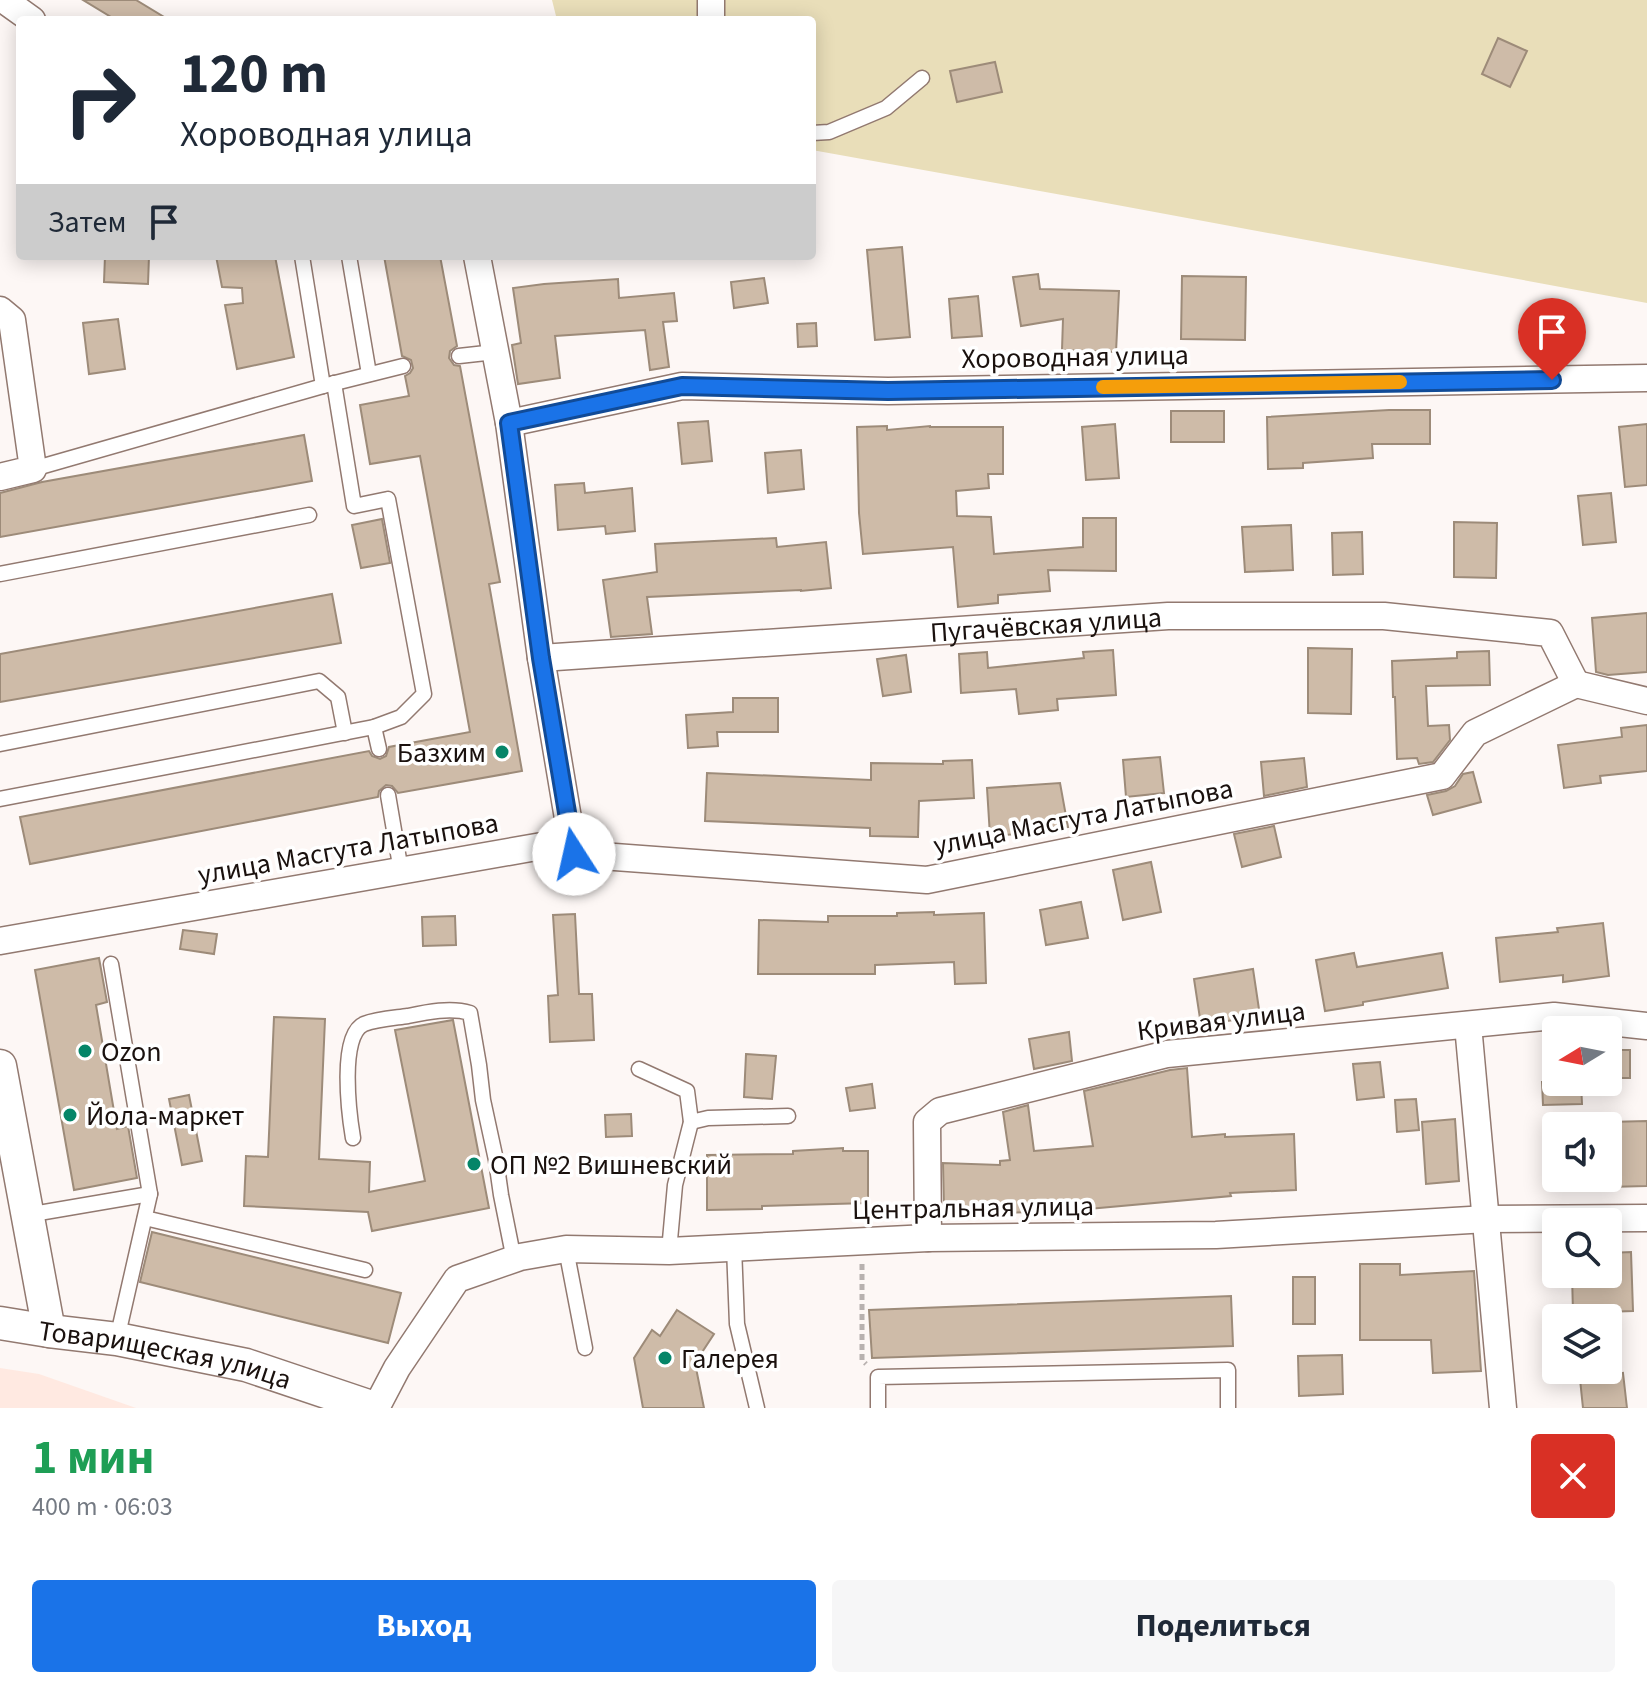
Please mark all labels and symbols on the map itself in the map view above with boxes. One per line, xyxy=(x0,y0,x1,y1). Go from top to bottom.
pin xyxy=(1518,298,1586,380)
street label: Хороводная улица xyxy=(961,335,1189,379)
street label: Пугачёвская улица xyxy=(929,597,1163,653)
place label: Базхим xyxy=(397,733,486,773)
marker: Базхим xyxy=(493,743,511,761)
street label: улица Масгута Латыпова xyxy=(930,768,1237,866)
street label: улица Масгута Латыпова xyxy=(195,803,502,895)
position arrow xyxy=(532,812,616,896)
street label: Кривая улица xyxy=(1135,991,1308,1051)
north arrow xyxy=(1542,1016,1622,1096)
place label: Ozon xyxy=(101,1032,162,1072)
marker: Ozon xyxy=(76,1042,94,1060)
place label: Йола-маркет xyxy=(86,1096,245,1136)
marker: Йола-маркет xyxy=(61,1106,79,1124)
place label: ОП №2 Вишневский xyxy=(490,1145,732,1185)
marker: ОП №2 Вишневский xyxy=(465,1155,483,1173)
street label: Центральная улица xyxy=(852,1186,1094,1230)
street label: Товарищеская улица xyxy=(35,1311,297,1400)
place label: Галерея xyxy=(681,1339,779,1379)
marker: Галерея xyxy=(656,1349,674,1367)

